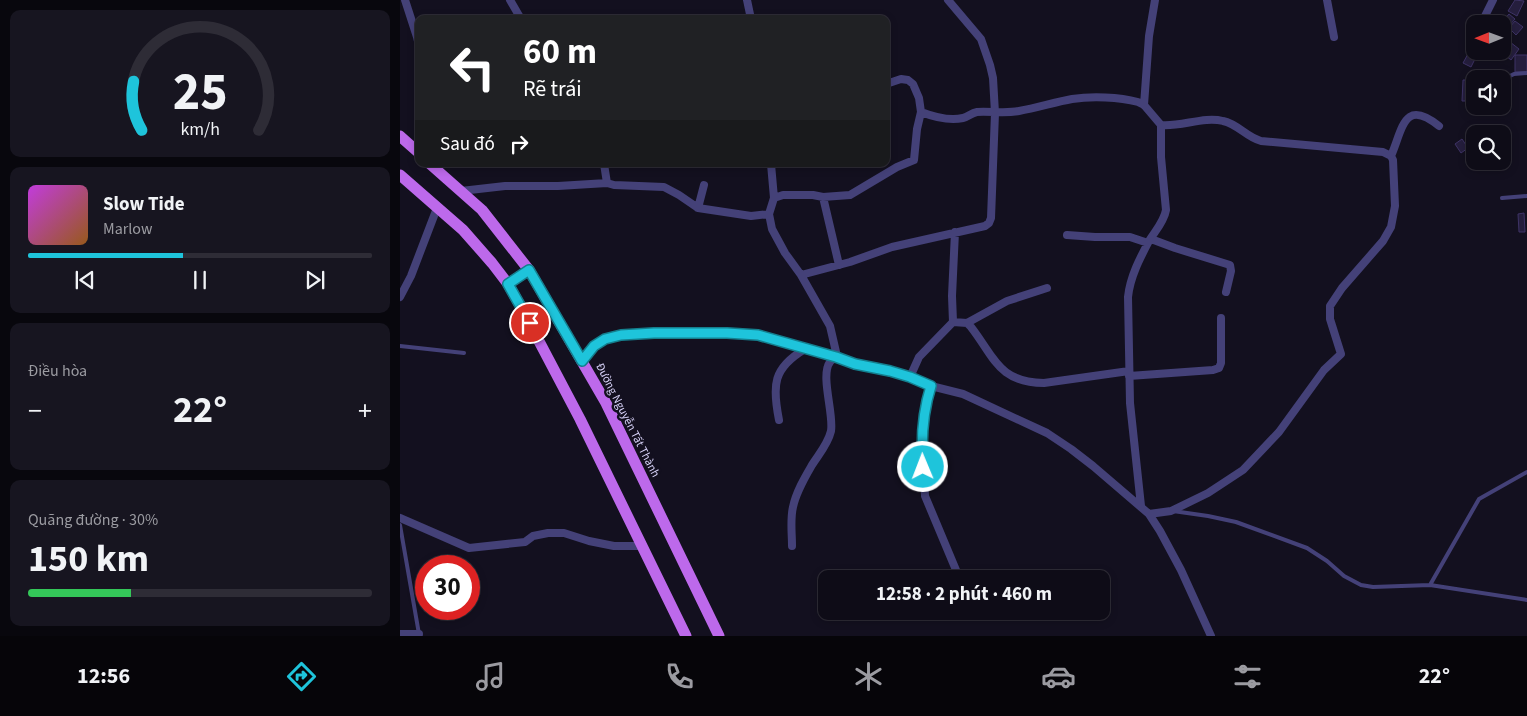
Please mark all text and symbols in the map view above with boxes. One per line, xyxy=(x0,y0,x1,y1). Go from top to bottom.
north arrow xyxy=(1466,15,1511,60)
map controls xyxy=(1466,15,1511,170)
text: 60 m xyxy=(523,27,597,77)
icon: left xyxy=(440,35,505,100)
text: 25 xyxy=(173,56,227,130)
button: sound xyxy=(1466,70,1511,115)
text: Rẽ trái xyxy=(523,73,582,105)
text: km/h xyxy=(180,117,220,142)
button: search xyxy=(1466,125,1511,170)
icon: right xyxy=(505,130,533,158)
text: Sau đó xyxy=(440,131,495,158)
text: Slow Tide xyxy=(103,191,184,218)
text: Marlow xyxy=(103,218,152,240)
icon: previous xyxy=(71,266,99,294)
icon: pause xyxy=(186,266,214,294)
icon: next xyxy=(301,266,329,294)
pin xyxy=(509,302,551,344)
icon: arrive xyxy=(516,309,544,337)
text: Điều hòa xyxy=(28,360,87,382)
street label: Đường Nguyễn Tất Thành xyxy=(591,360,664,480)
text: 22° xyxy=(173,383,227,437)
text: − xyxy=(28,391,42,431)
text: + xyxy=(358,391,372,431)
position arrow xyxy=(896,440,948,492)
text: Quãng đường · 30% xyxy=(28,509,158,531)
text: 150 km xyxy=(28,532,149,586)
speed limit sign: 30 xyxy=(415,555,480,620)
text: 12:58 · 2 phút · 460 m xyxy=(876,581,1052,608)
icon: directions xyxy=(284,659,319,694)
icon: music xyxy=(473,659,508,694)
icon: phone xyxy=(662,659,697,694)
icon: climate xyxy=(851,659,886,694)
icon: car xyxy=(1041,659,1076,694)
icon: filters xyxy=(1230,659,1265,694)
text: 12:56 xyxy=(77,660,130,692)
text: 22° xyxy=(1419,660,1450,692)

